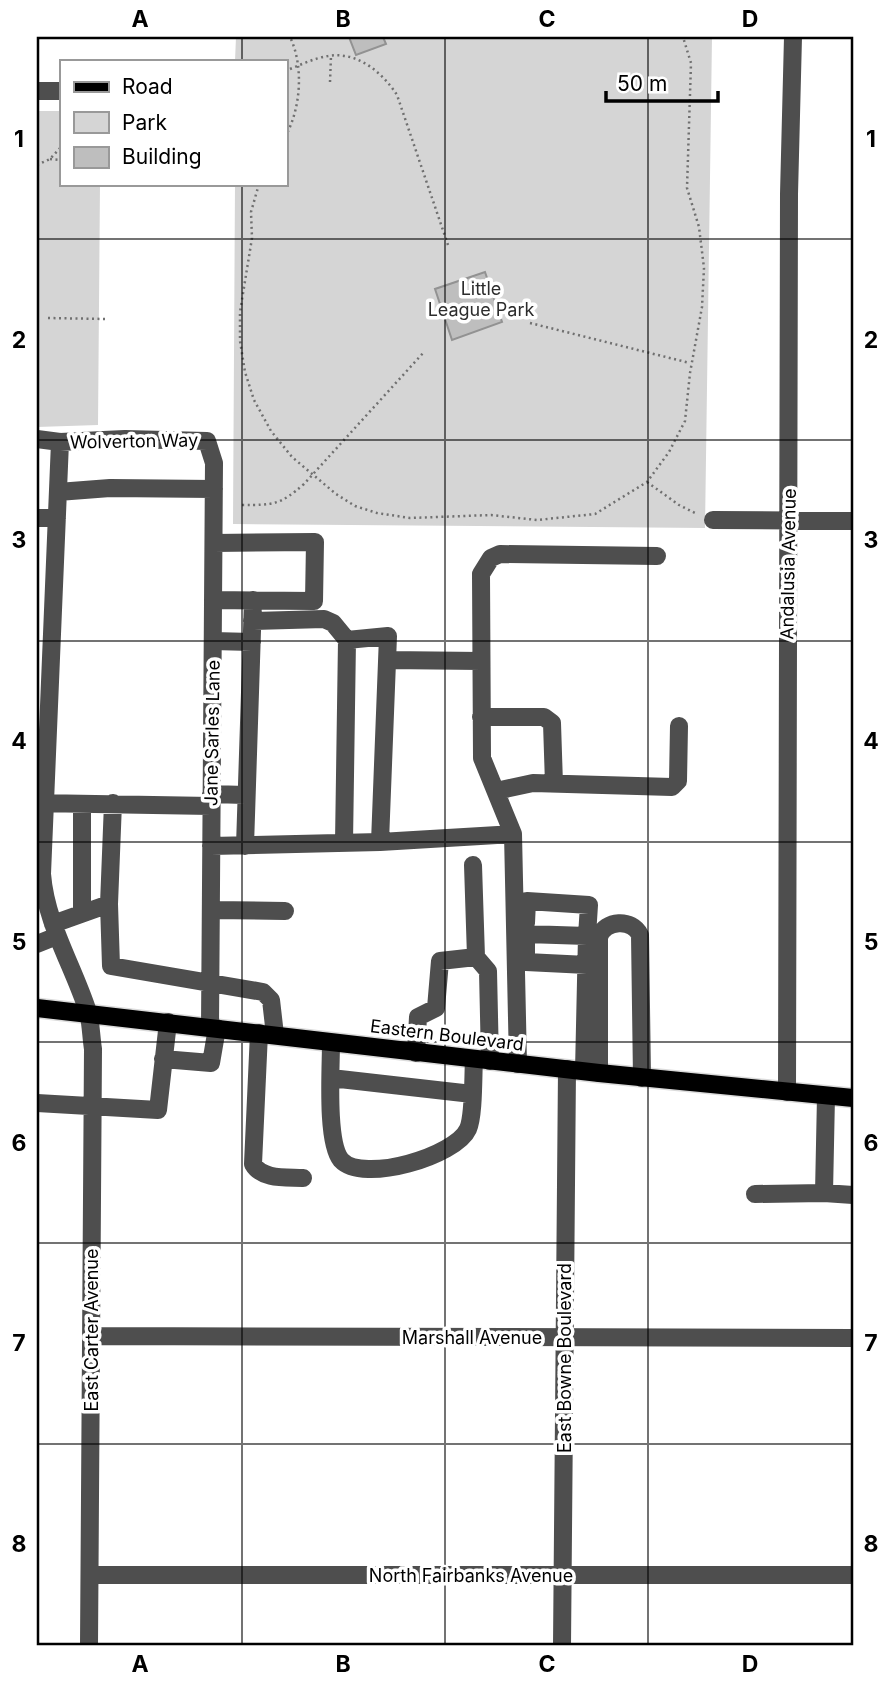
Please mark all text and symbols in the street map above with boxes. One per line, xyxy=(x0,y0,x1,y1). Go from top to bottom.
text: A xyxy=(131,5,149,33)
text: B xyxy=(335,5,351,33)
text: C xyxy=(538,5,556,33)
text: D xyxy=(742,5,758,33)
legend xyxy=(60,60,287,186)
scale bar xyxy=(606,60,718,104)
text: 50 m xyxy=(617,71,667,96)
text: Road xyxy=(122,74,173,99)
text: Park xyxy=(122,110,167,135)
text: 1 xyxy=(14,125,24,153)
text: 1 xyxy=(866,125,876,153)
text: Building xyxy=(122,144,202,169)
park label: Little League Park xyxy=(428,278,534,320)
text: 2 xyxy=(12,326,26,354)
text: 2 xyxy=(864,326,878,354)
street label: Wolverton Way xyxy=(70,429,198,453)
street label: Andalusia Avenue xyxy=(776,488,800,640)
text: 3 xyxy=(12,526,26,554)
text: 3 xyxy=(864,526,878,554)
street label: Jane Sarles Lane xyxy=(200,660,224,806)
text: 4 xyxy=(11,727,27,755)
text: 4 xyxy=(863,727,879,755)
text: 5 xyxy=(12,928,26,956)
text: 5 xyxy=(864,928,878,956)
street label: Eastern Boulevard xyxy=(369,1015,525,1055)
text: 6 xyxy=(12,1129,26,1157)
text: 6 xyxy=(864,1129,878,1157)
street label: East Carter Avenue xyxy=(81,1249,102,1411)
street label: East Bowne Boulevard xyxy=(554,1263,575,1453)
street label: Marshall Avenue xyxy=(402,1327,542,1348)
text: 7 xyxy=(12,1329,26,1357)
text: 7 xyxy=(864,1329,878,1357)
text: 8 xyxy=(12,1530,26,1558)
text: 8 xyxy=(864,1530,878,1558)
street label: North Fairbanks Avenue xyxy=(369,1565,573,1586)
text: A xyxy=(131,1650,149,1678)
text: B xyxy=(335,1650,351,1678)
text: C xyxy=(538,1650,556,1678)
text: D xyxy=(742,1650,758,1678)

